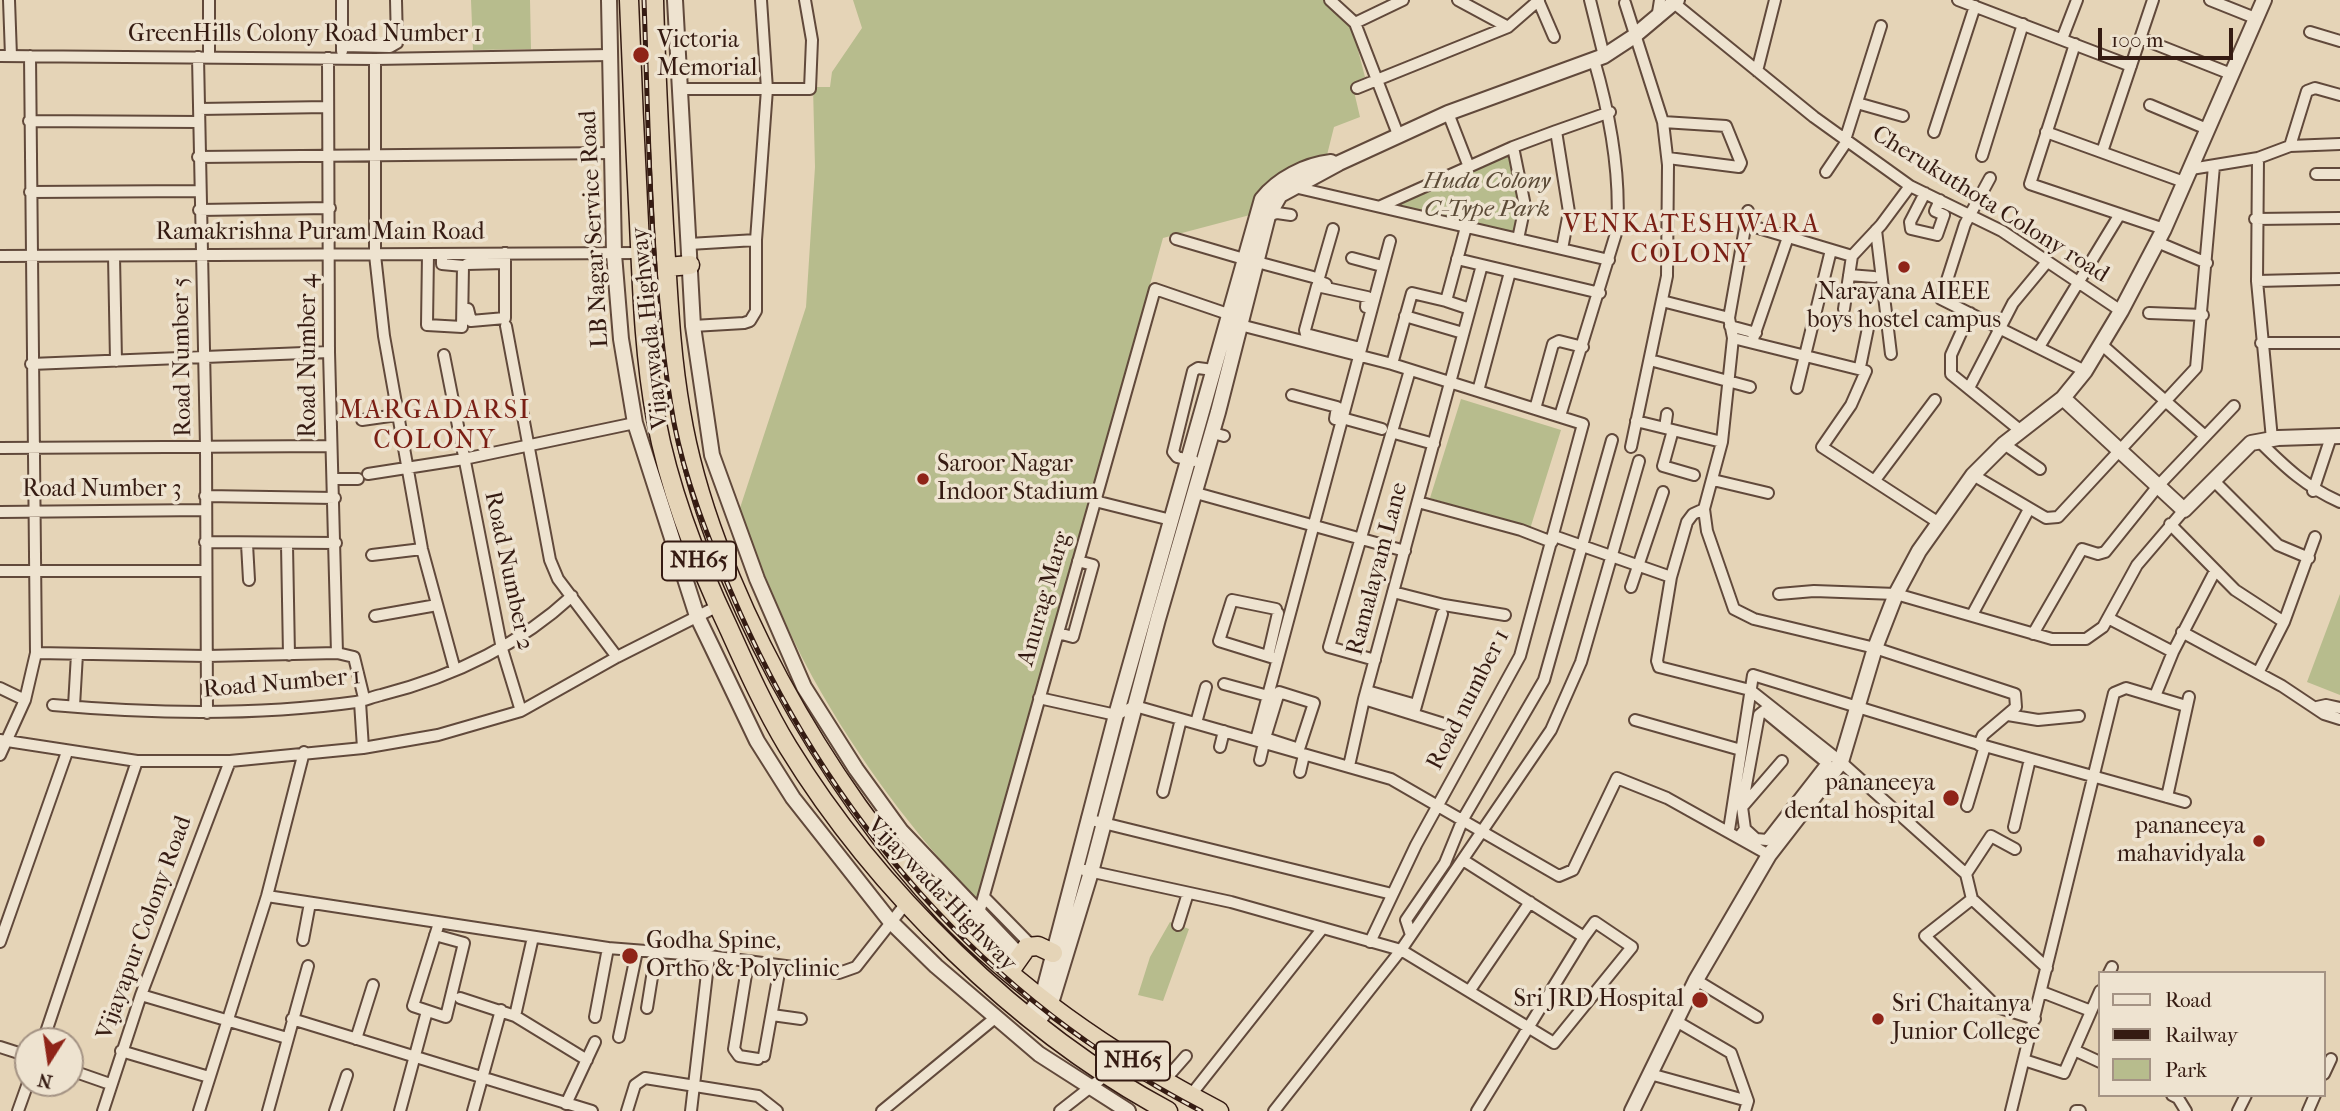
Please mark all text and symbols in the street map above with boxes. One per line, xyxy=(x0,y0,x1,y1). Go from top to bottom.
scale bar xyxy=(2102,14,2237,58)
street label: GreenHills Colony Road Number 1 xyxy=(128,21,482,49)
place label: Victoria Memorial xyxy=(657,27,757,83)
text: 100 m xyxy=(2111,28,2164,52)
marker: Victoria Memorial xyxy=(631,45,651,65)
street label: LB Nagar Service Road xyxy=(574,110,616,348)
street label: Cherukuthota Colony road xyxy=(1866,120,2114,290)
park label: Huda Colony C-Type Park xyxy=(1423,168,1551,224)
district label: VENKATESHWARA COLONY xyxy=(1565,210,1819,272)
street label: Ramakrishna Puram Main Road xyxy=(155,219,485,247)
street label: Vijaywada Highway xyxy=(626,225,676,431)
marker: Narayana AIEEE boys hostel campus xyxy=(1896,259,1912,275)
street label: Road Number 4 xyxy=(295,274,323,438)
street label: Road Number 5 xyxy=(167,277,199,437)
place label: Narayana AIEEE boys hostel campus xyxy=(1807,279,2001,335)
district label: MARGADARSI COLONY xyxy=(340,396,530,458)
place label: Saroor Nagar Indoor Stadium xyxy=(937,451,1098,507)
marker: Saroor Nagar Indoor Stadium xyxy=(915,471,931,487)
street label: Road Number 3 xyxy=(22,476,182,504)
street label: Ramalayam Lane xyxy=(1341,480,1415,658)
street label: Road Number 2 xyxy=(477,489,539,653)
street label: Anurag Marg xyxy=(1012,529,1078,669)
road number: NH65 xyxy=(662,541,736,580)
street label: Road number 1 xyxy=(1421,625,1517,775)
street label: Road Number 1 xyxy=(202,663,362,705)
place label: pananeeya dental hospital xyxy=(1784,770,1935,826)
marker: pananeeya dental hospital xyxy=(1941,788,1961,808)
street label: Vijayapur Colony Road xyxy=(91,812,199,1044)
street label: Vijaywada Highway xyxy=(860,812,1022,978)
place label: pananeeya mahavidyala xyxy=(2117,813,2245,869)
marker: pananeeya mahavidyala xyxy=(2251,833,2267,849)
place label: Godha Spine, Ortho & Polyclinic xyxy=(646,928,840,984)
marker: Godha Spine, Ortho & Polyclinic xyxy=(620,946,640,966)
legend xyxy=(2098,971,2326,1097)
place label: Sri JRD Hospital xyxy=(1513,986,1684,1014)
text: Road xyxy=(2165,988,2212,1012)
marker: Sri JRD Hospital xyxy=(1690,990,1710,1010)
place label: Sri Chaitanya Junior College xyxy=(1892,991,2040,1047)
marker: Sri Chaitanya Junior College xyxy=(1870,1011,1886,1027)
text: Railway xyxy=(2165,1023,2238,1047)
north arrow xyxy=(14,1027,84,1097)
road number: NH65 xyxy=(1096,1042,1170,1080)
text: Park xyxy=(2165,1058,2207,1082)
text: N xyxy=(36,1068,54,1093)

